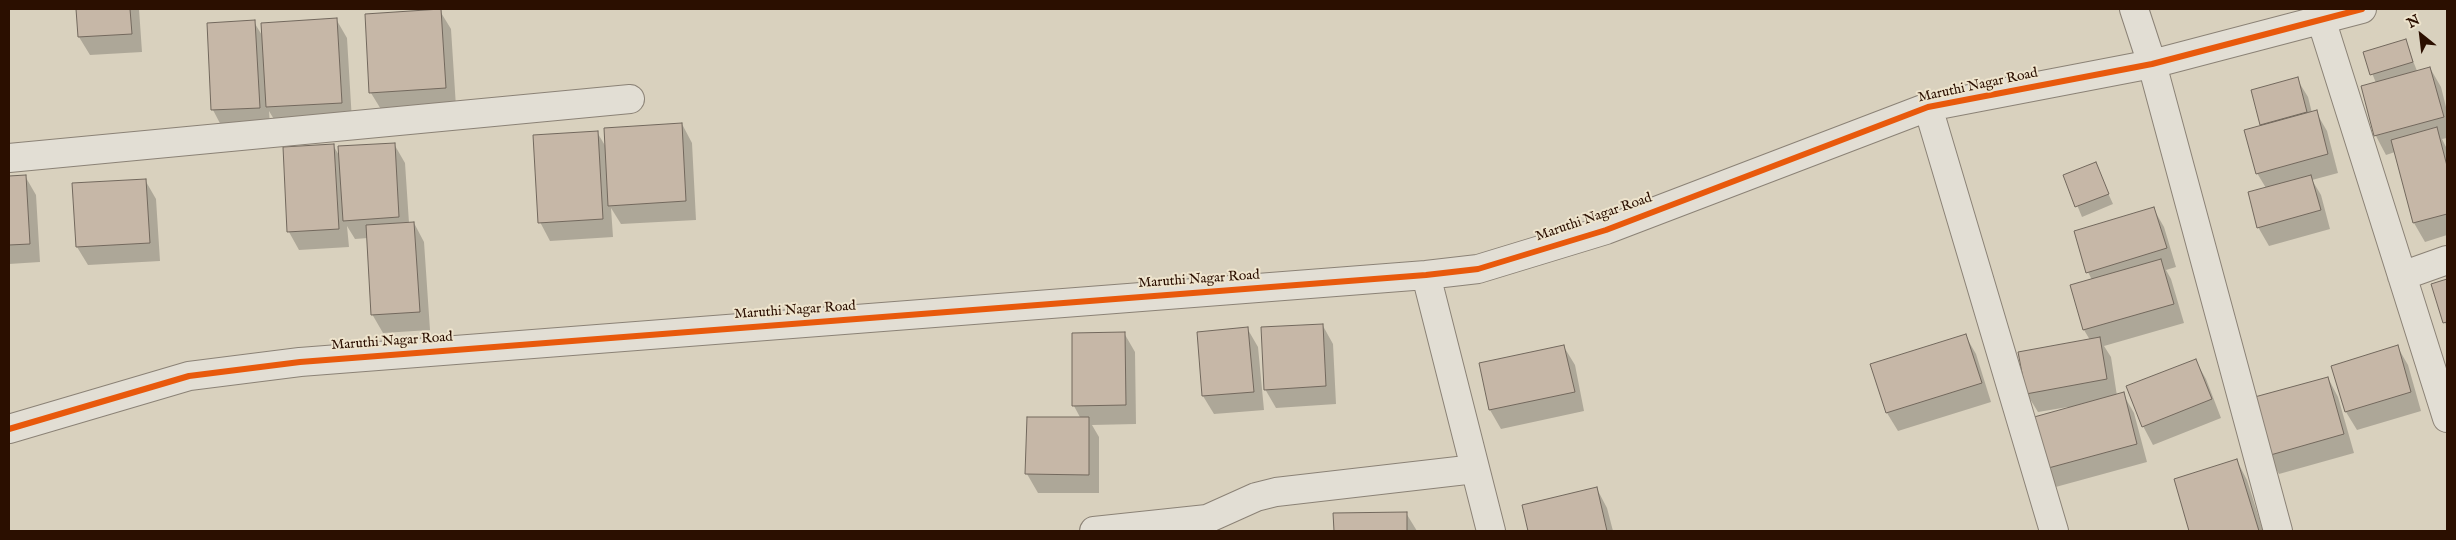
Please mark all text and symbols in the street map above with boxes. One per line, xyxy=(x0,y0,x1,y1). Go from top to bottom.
north arrow xyxy=(2396,10,2446,60)
text: N xyxy=(2404,11,2423,33)
street label: Maruthi Nagar Road xyxy=(1917,65,2039,107)
street label: Maruthi Nagar Road xyxy=(1534,190,1654,246)
street label: Maruthi Nagar Road xyxy=(1138,267,1260,293)
street label: Maruthi Nagar Road xyxy=(734,298,856,324)
street label: Maruthi Nagar Road xyxy=(331,329,453,355)

